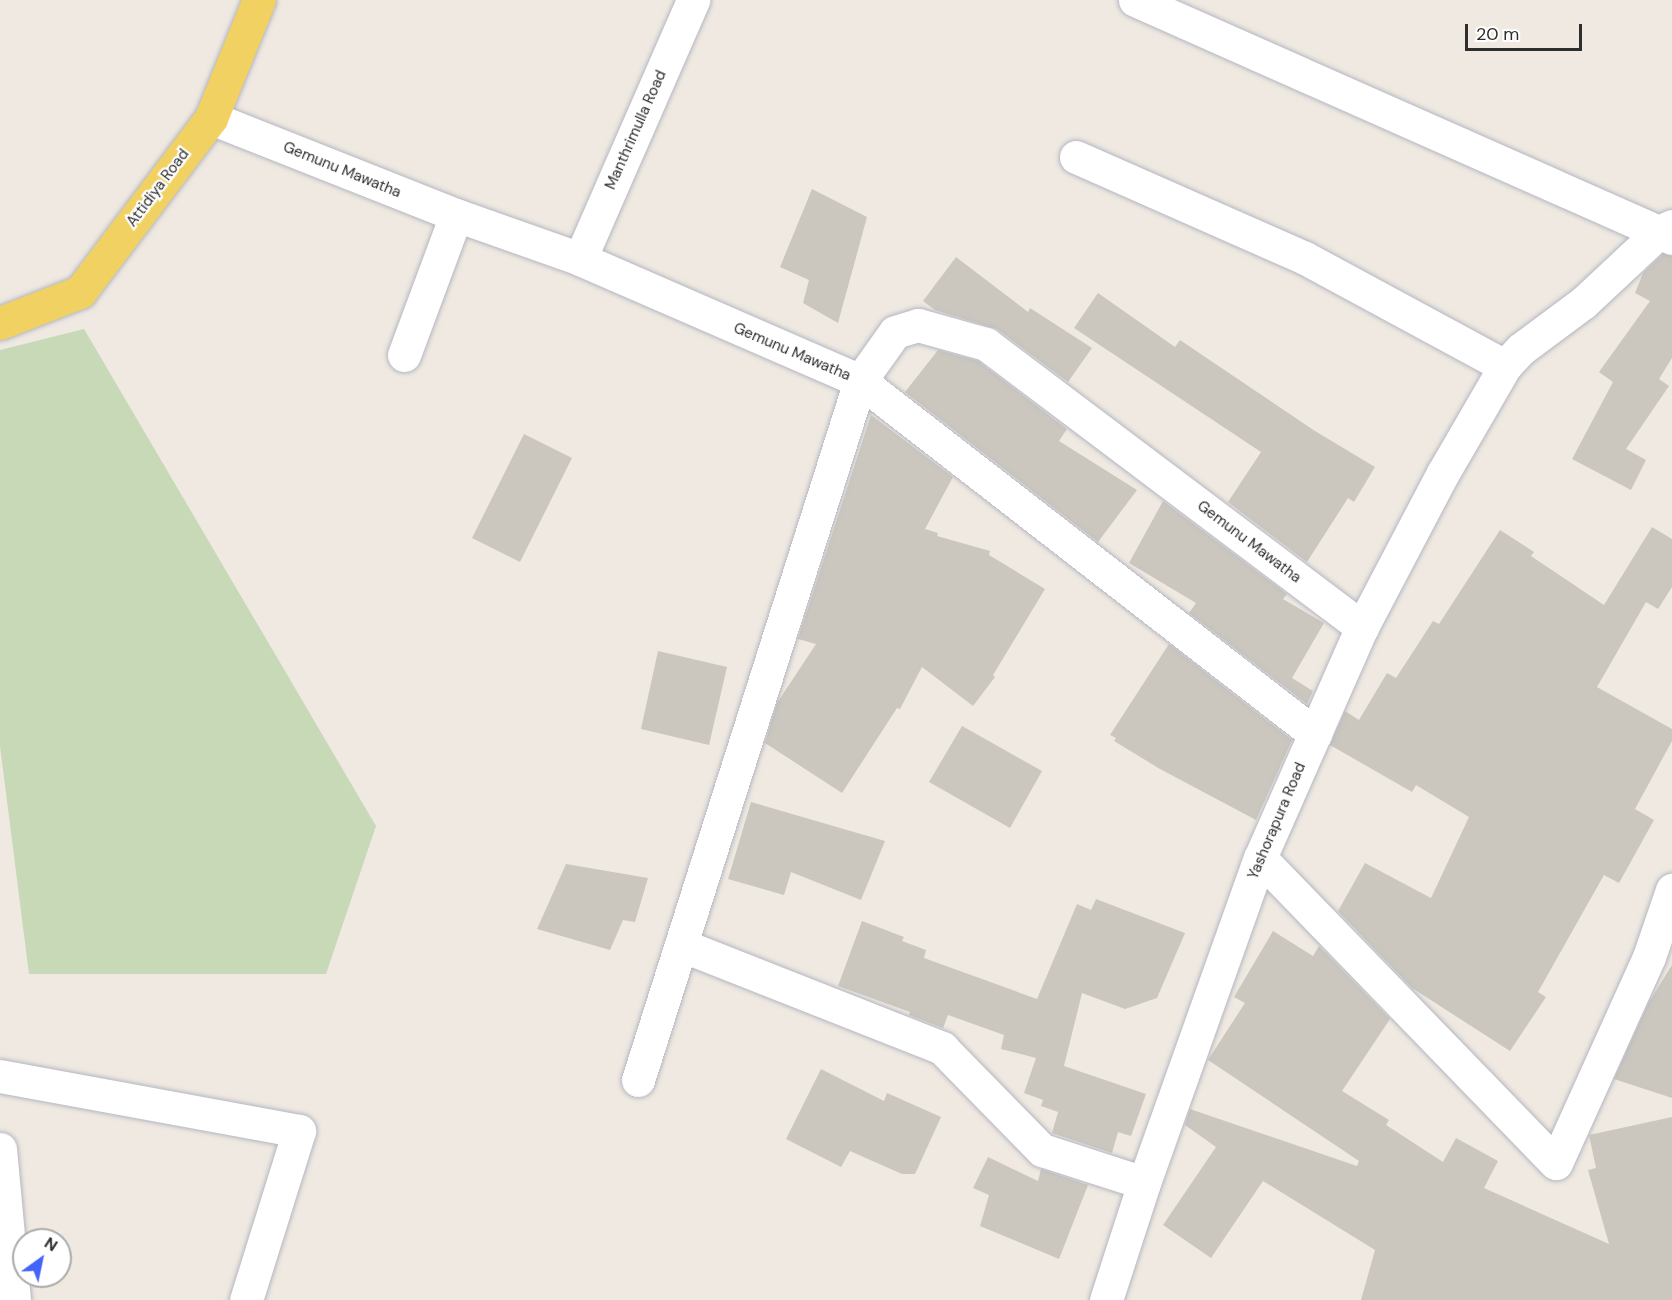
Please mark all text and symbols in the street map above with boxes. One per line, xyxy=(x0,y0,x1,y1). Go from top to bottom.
scale bar xyxy=(1468,12,1585,50)
text: 20 m xyxy=(1476,22,1519,46)
street label: Manthrimulla Road xyxy=(602,68,670,192)
street label: Gemunu Mawatha xyxy=(280,138,404,202)
street label: Attidiya Road xyxy=(123,146,193,230)
street label: Gemunu Mawatha xyxy=(731,319,853,385)
street label: Gemunu Mawatha xyxy=(1193,497,1305,587)
street label: Yashorapura Road xyxy=(1244,760,1310,882)
north arrow xyxy=(12,1228,72,1288)
text: N xyxy=(40,1232,62,1256)

